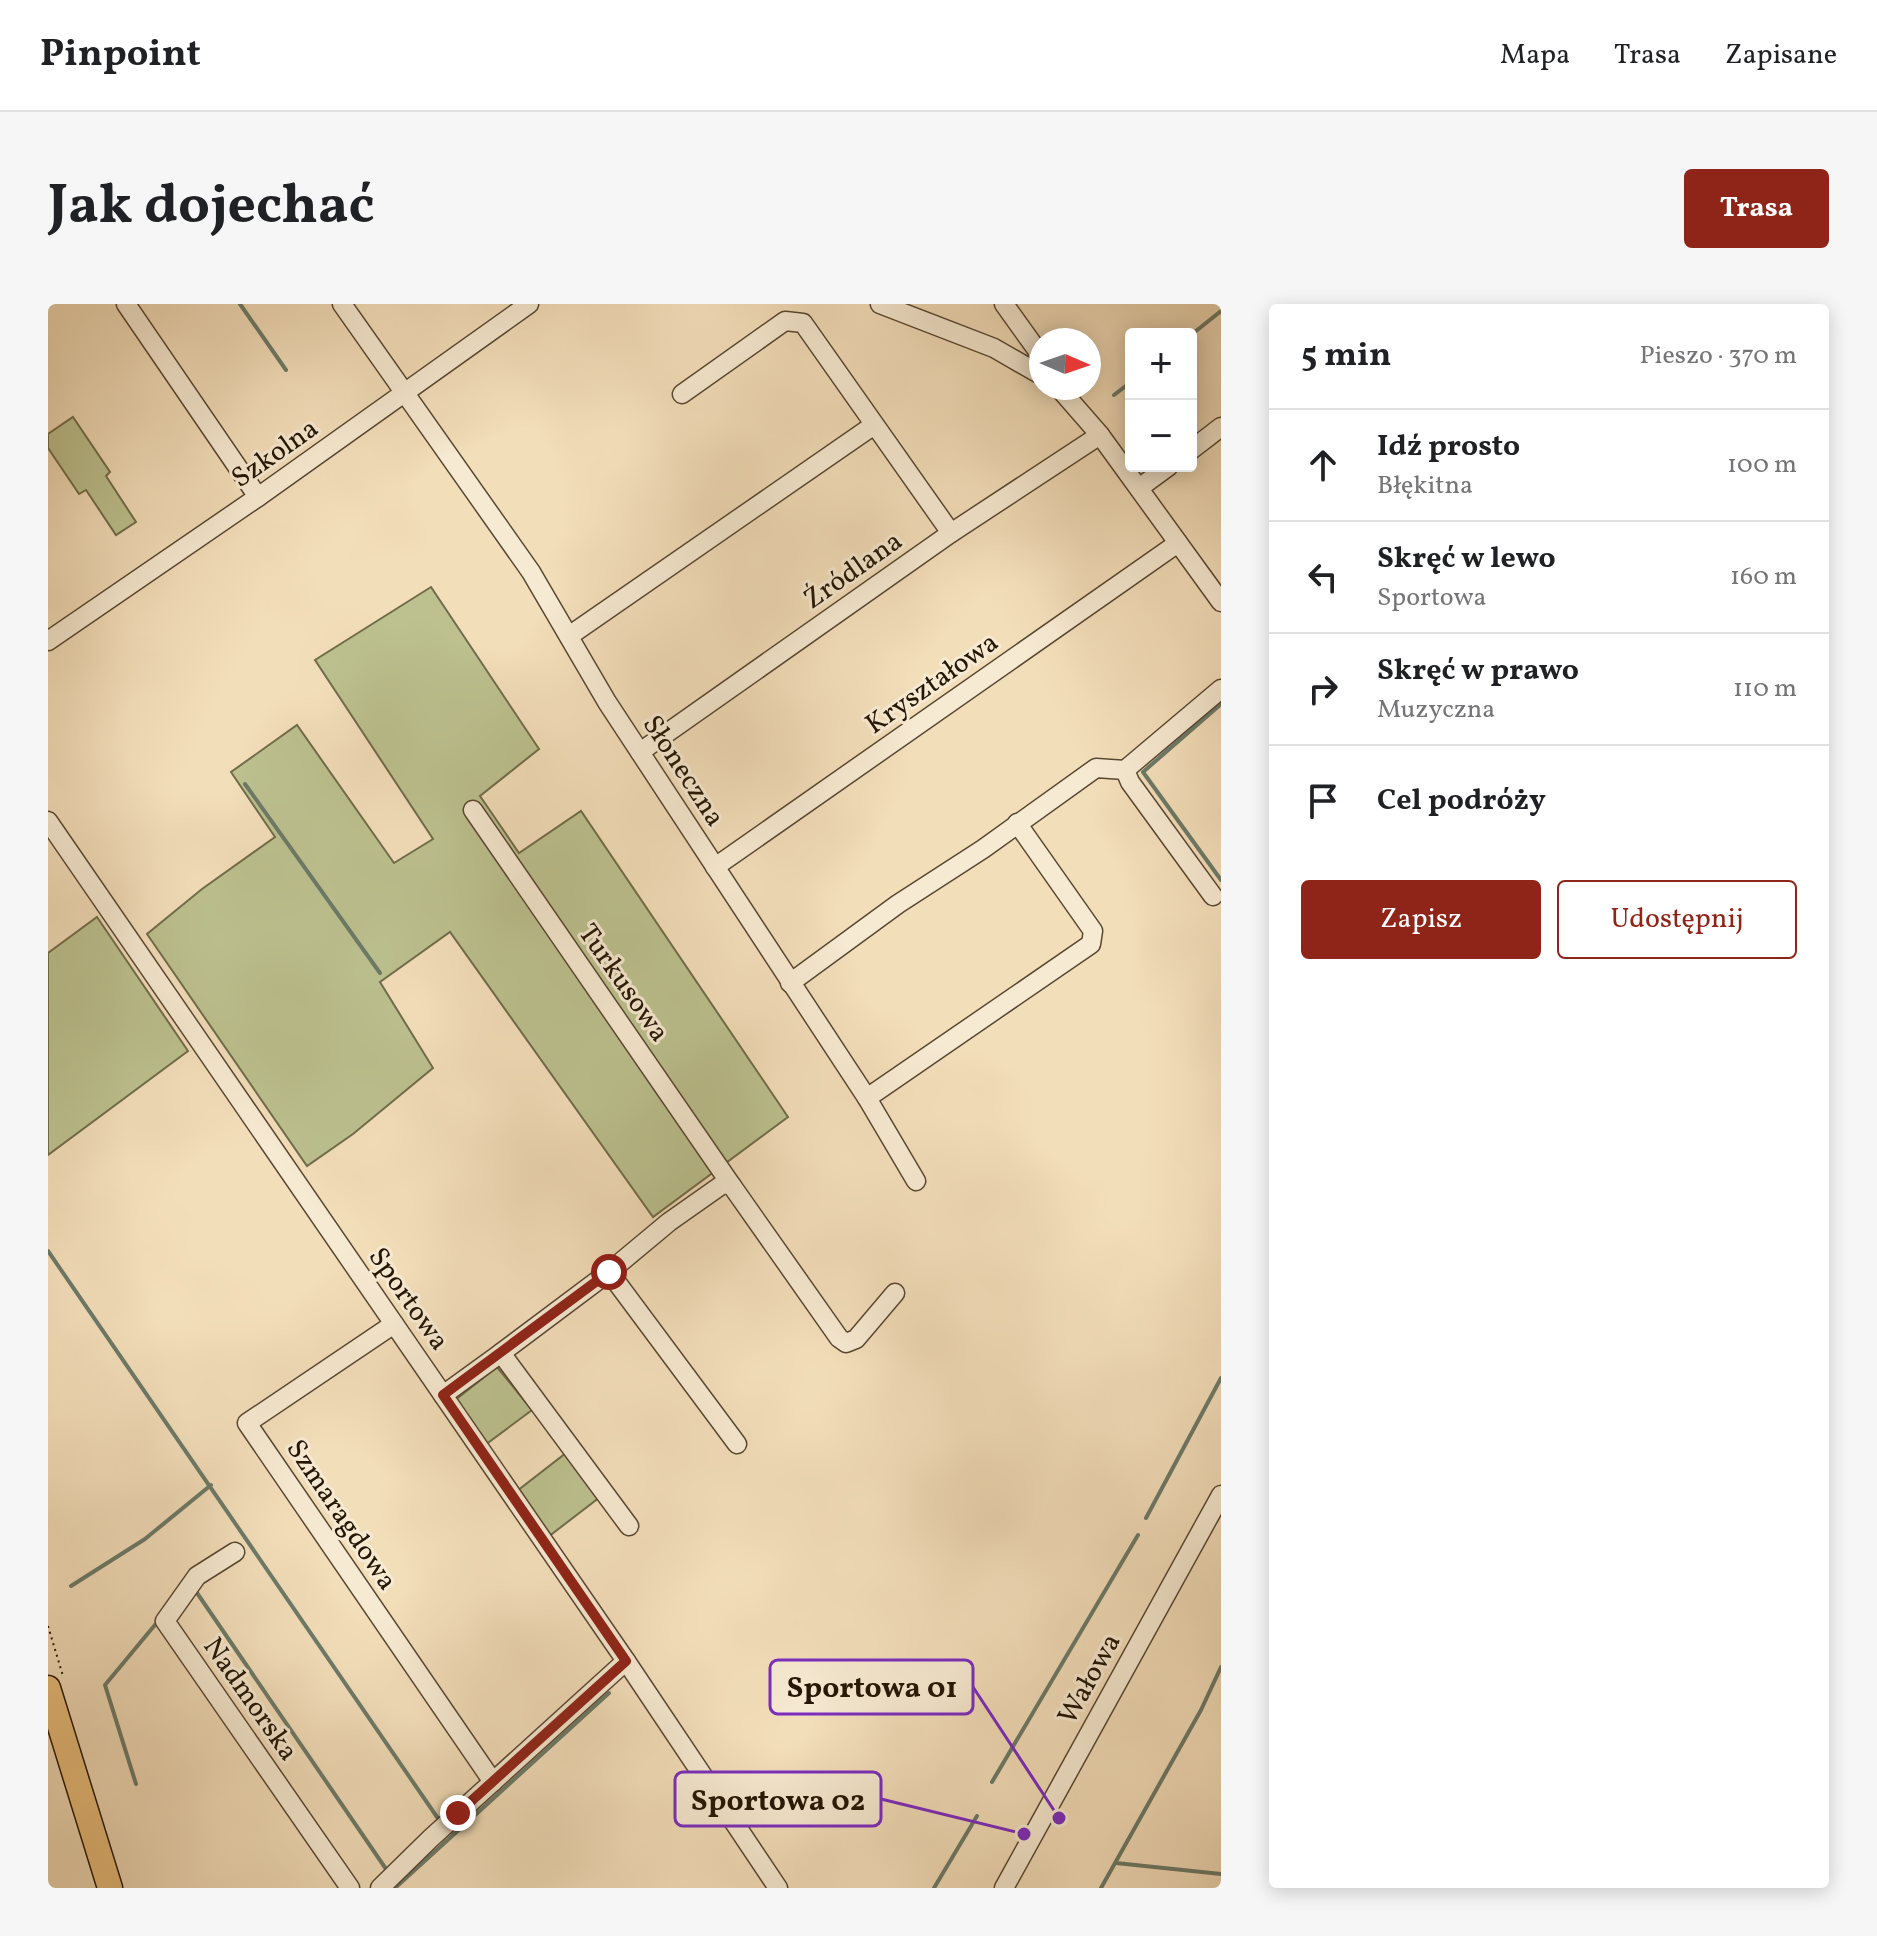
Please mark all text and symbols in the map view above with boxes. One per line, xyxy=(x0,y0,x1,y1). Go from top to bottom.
text: Pinpoint xyxy=(40,29,201,82)
text: Mapa xyxy=(1500,36,1570,75)
text: Trasa xyxy=(1614,36,1681,75)
text: Zapisane xyxy=(1725,36,1837,75)
text: Jak dojechać xyxy=(48,169,375,247)
button: Trasa xyxy=(1684,169,1829,248)
north arrow xyxy=(1029,328,1101,400)
map controls xyxy=(1125,328,1197,472)
button: + xyxy=(1125,328,1197,400)
text: 5 min xyxy=(1301,333,1391,380)
text: Pieszo · 370 m xyxy=(1640,338,1797,374)
button: − xyxy=(1125,400,1197,472)
street label: Szkolna xyxy=(224,410,327,498)
text: Idź prosto xyxy=(1377,426,1520,468)
icon: ahead xyxy=(1301,443,1345,487)
text: 100 m xyxy=(1727,447,1797,483)
text: Błękitna xyxy=(1377,468,1473,504)
street label: Źródlana xyxy=(796,523,911,619)
text: Skręć w lewo xyxy=(1377,538,1556,580)
icon: left xyxy=(1301,555,1345,599)
text: 160 m xyxy=(1730,559,1797,595)
text: Sportowa xyxy=(1377,580,1487,616)
street label: Kryształowa xyxy=(858,624,1007,744)
text: Skręć w prawo xyxy=(1377,650,1579,692)
icon: right xyxy=(1301,667,1345,711)
text: 110 m xyxy=(1733,671,1797,707)
text: Muzyczna xyxy=(1377,692,1495,728)
street label: Słoneczna xyxy=(632,708,734,835)
icon: arrive xyxy=(1301,779,1345,823)
text: Cel podróży xyxy=(1377,780,1546,822)
button: Zapisz xyxy=(1301,880,1541,959)
button: Udostępnij xyxy=(1557,880,1797,959)
street label: Turkusowa xyxy=(568,917,678,1050)
street label: Sportowa xyxy=(358,1240,458,1359)
route start xyxy=(591,1254,627,1290)
street label: Szmaragdowa xyxy=(276,1432,406,1599)
street label: Wałowa xyxy=(1049,1627,1131,1732)
street label: Nadmorska xyxy=(193,1630,307,1769)
callout: Sportowa 01 xyxy=(770,1660,973,1714)
text: Sportowa 01 xyxy=(787,1668,957,1710)
callout: Sportowa 02 xyxy=(675,1772,881,1826)
text: Sportowa 02 xyxy=(691,1781,865,1823)
route end xyxy=(440,1795,476,1831)

